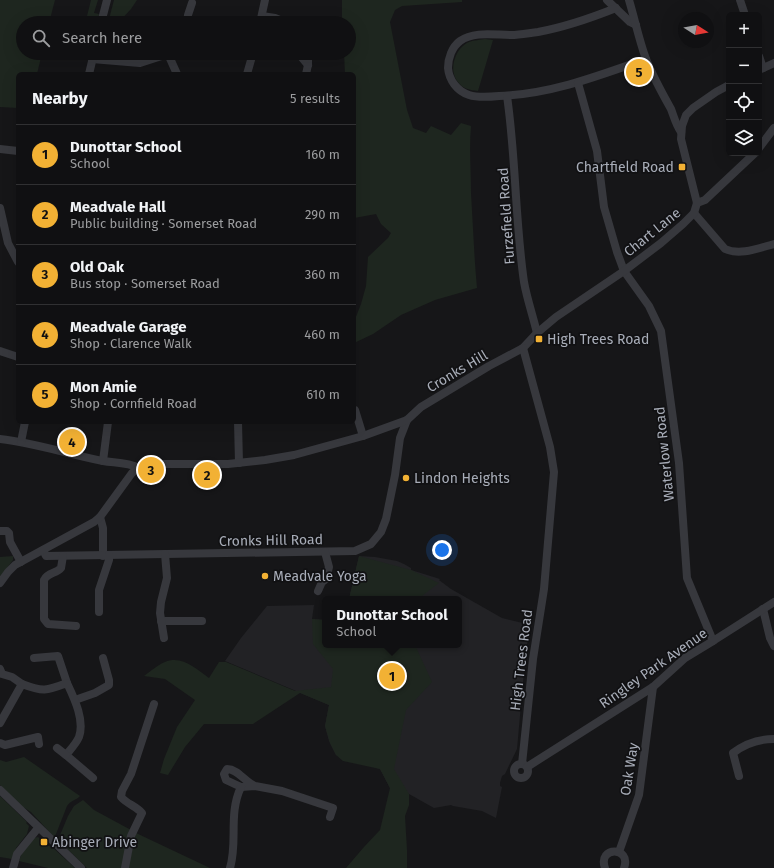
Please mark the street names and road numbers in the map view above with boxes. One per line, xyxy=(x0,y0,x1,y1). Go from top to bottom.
street label: Furzefield Road xyxy=(495,167,518,265)
street label: Chart Lane xyxy=(621,204,684,260)
street label: Cronks Hill xyxy=(424,347,491,396)
street label: Waterlow Road xyxy=(651,406,678,502)
street label: Cronks Hill Road xyxy=(219,531,323,550)
street label: High Trees Road xyxy=(507,608,536,712)
street label: Ringley Park Avenue xyxy=(596,625,711,712)
street label: Oak Way xyxy=(617,741,642,797)

